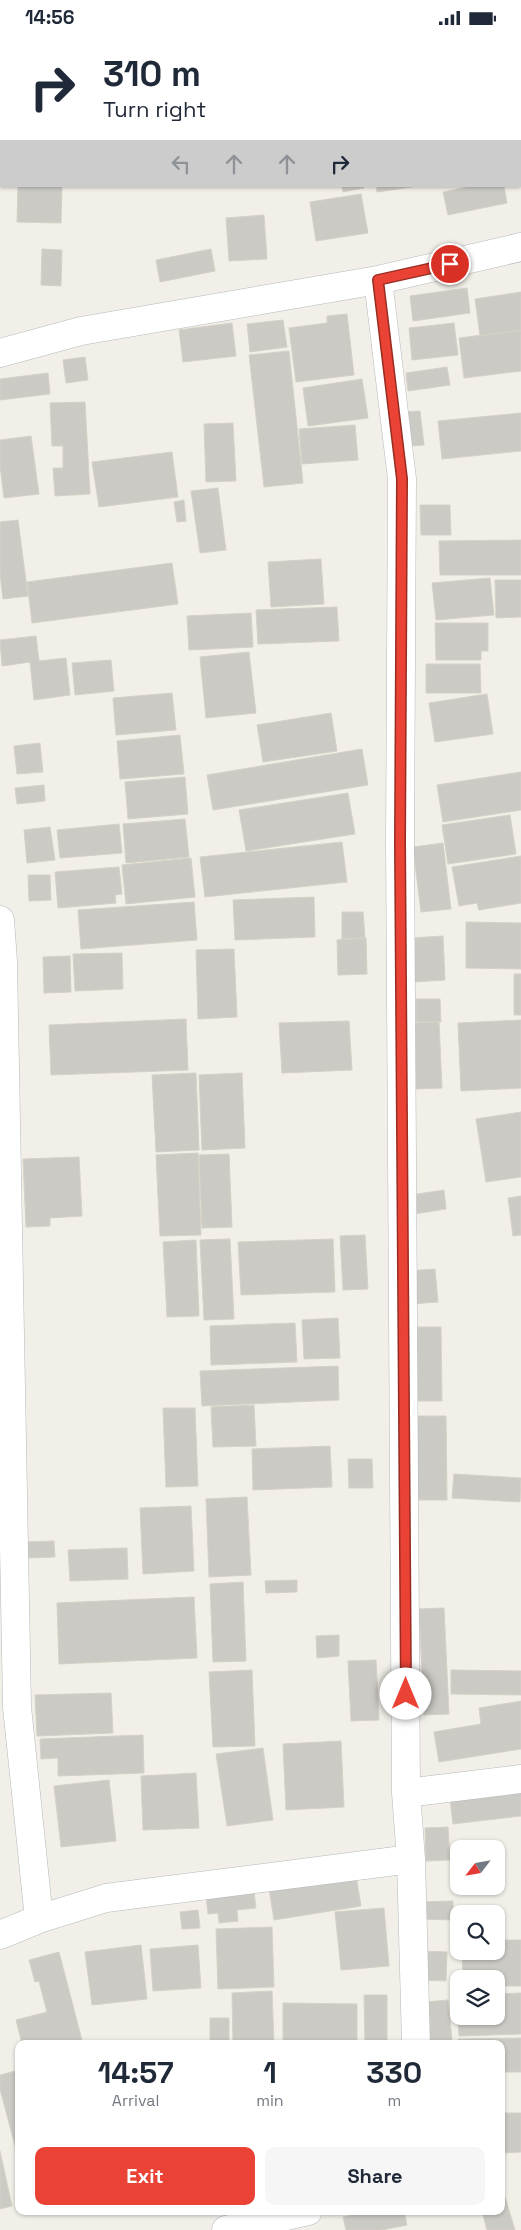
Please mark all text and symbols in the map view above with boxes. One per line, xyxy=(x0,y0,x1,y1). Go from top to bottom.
text: 14:56 xyxy=(25,5,74,30)
text: 310 m xyxy=(103,52,201,96)
icon: right xyxy=(20,55,85,120)
text: Turn right xyxy=(103,95,206,123)
icon: left xyxy=(167,150,195,178)
icon: ahead xyxy=(220,150,248,178)
icon: ahead xyxy=(273,150,301,178)
icon: right xyxy=(326,150,354,178)
pin xyxy=(429,243,471,285)
icon: arrive xyxy=(436,250,464,278)
position arrow xyxy=(379,1667,431,1719)
north arrow xyxy=(450,1840,505,1895)
map controls xyxy=(450,1840,505,2025)
button: search xyxy=(450,1905,505,1960)
button: layers xyxy=(450,1970,505,2025)
text: 14:57 xyxy=(98,2053,174,2092)
text: 1 xyxy=(263,2053,277,2092)
text: 330 xyxy=(366,2053,422,2092)
text: Arrival xyxy=(112,2090,159,2111)
text: min xyxy=(256,2090,284,2111)
text: m xyxy=(387,2090,401,2111)
button: Exit xyxy=(35,2147,255,2205)
button: Share xyxy=(265,2147,485,2205)

